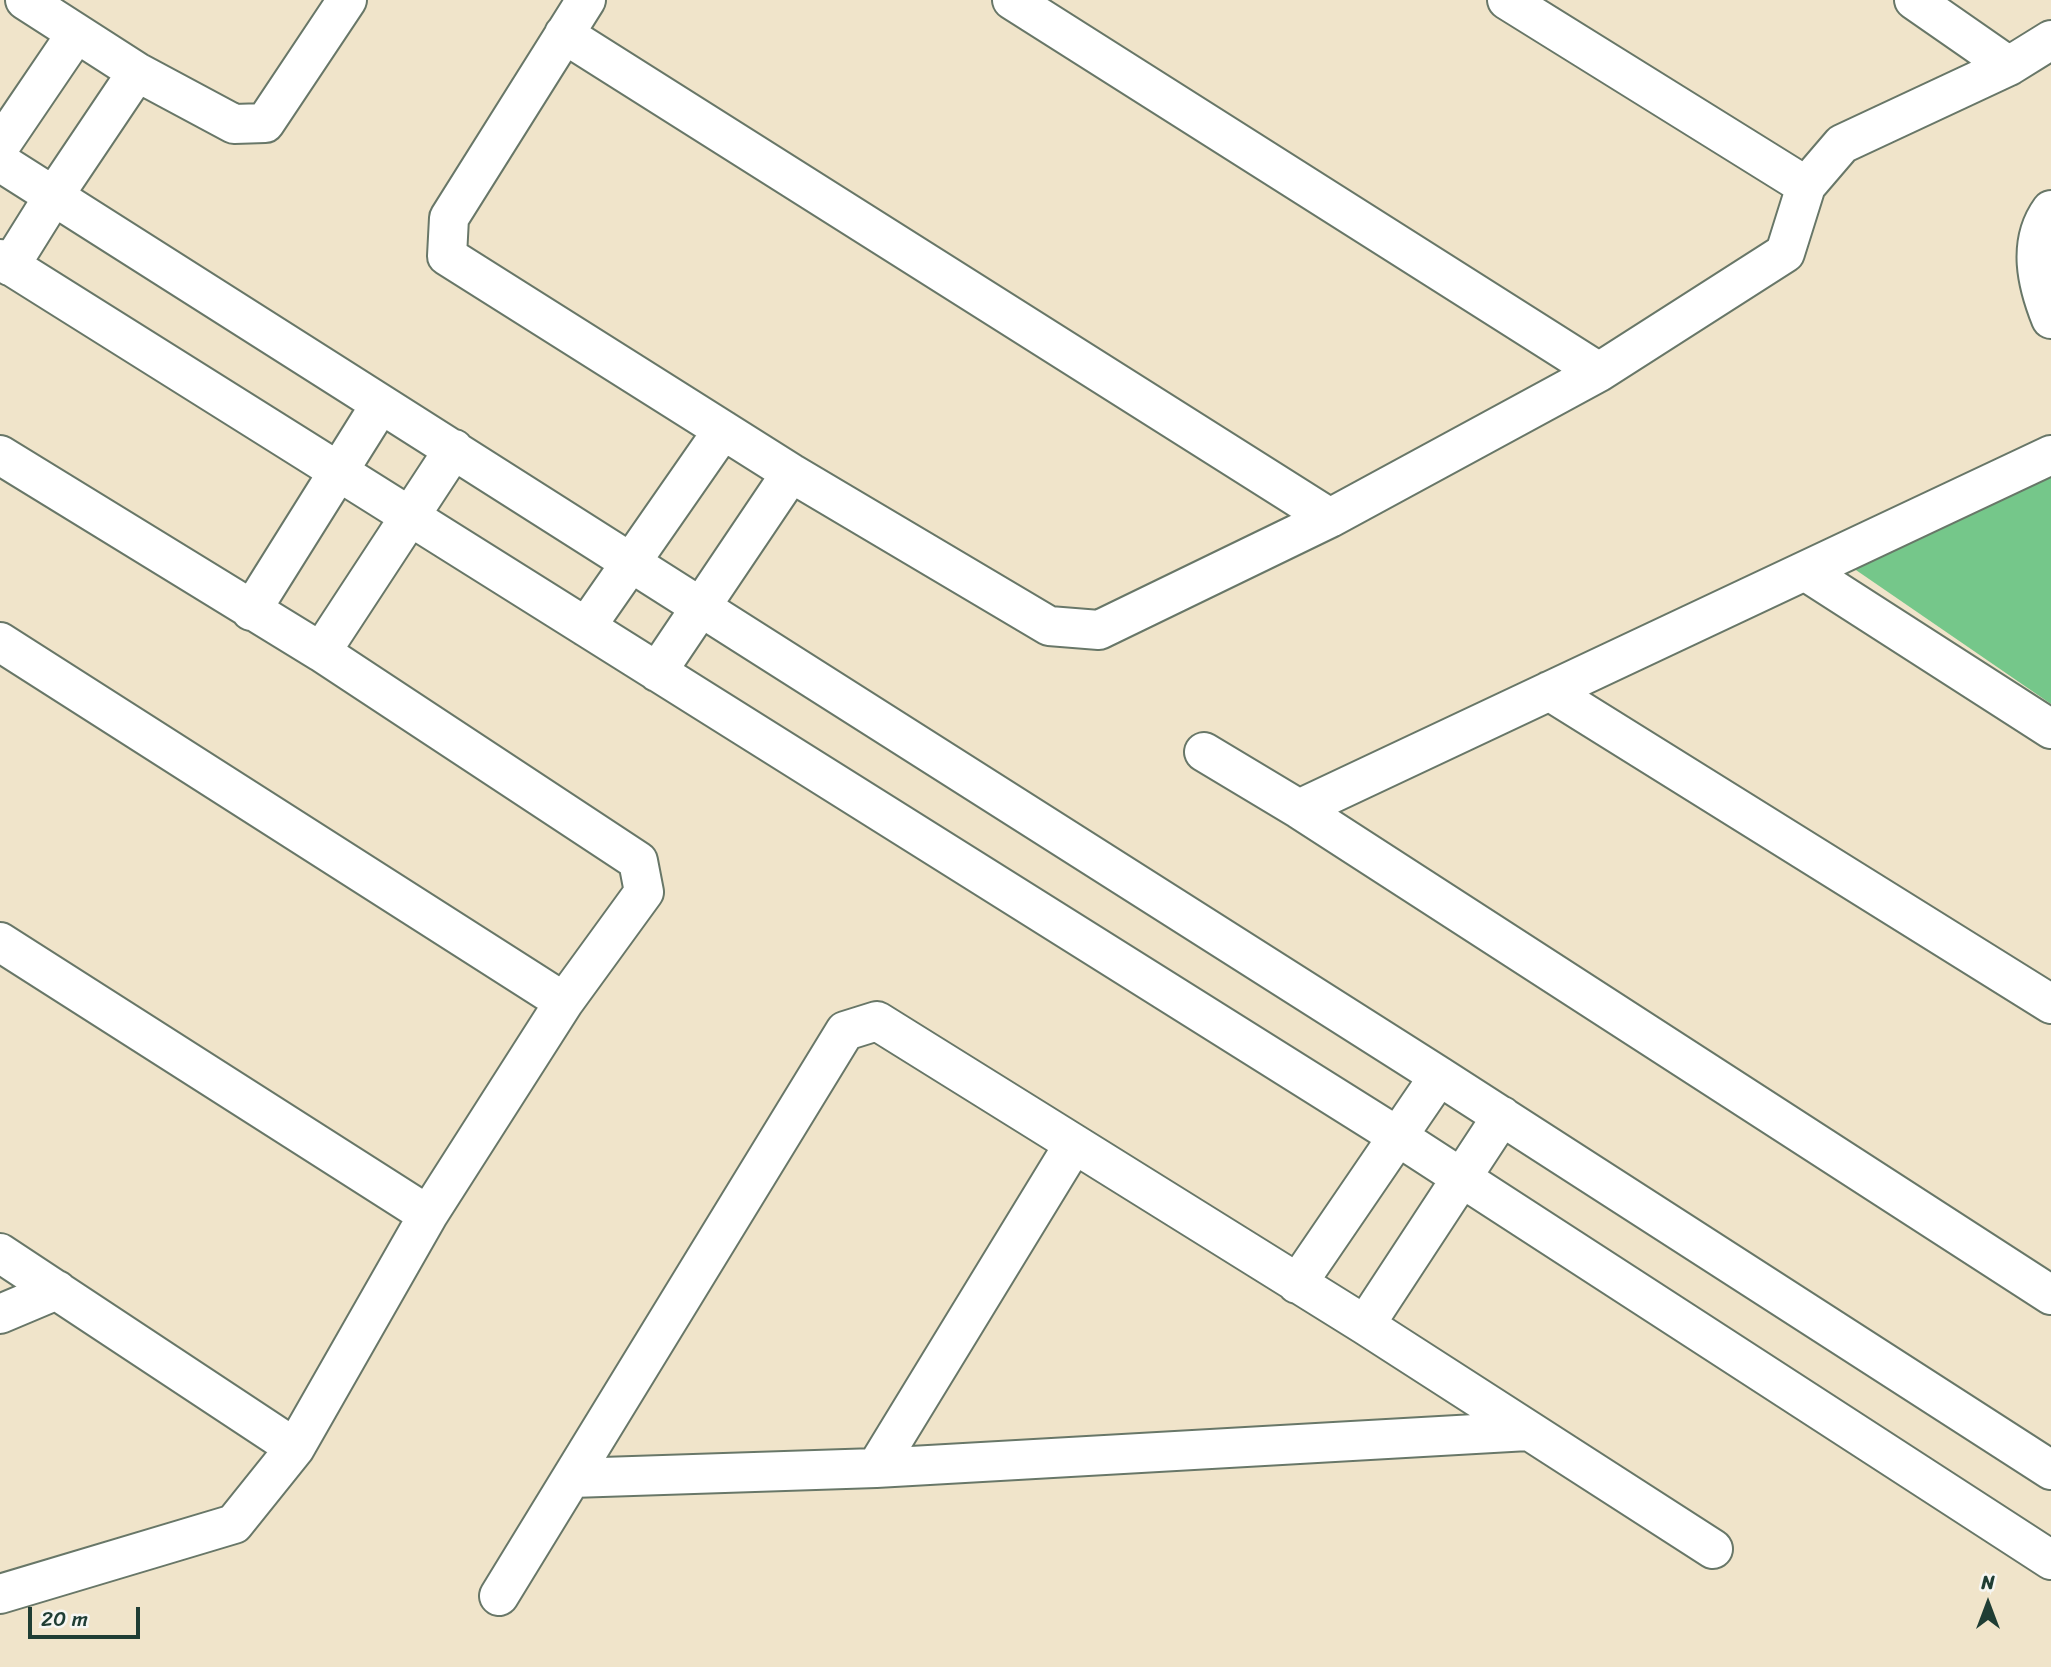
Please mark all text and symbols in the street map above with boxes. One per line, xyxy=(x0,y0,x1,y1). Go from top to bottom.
text: N xyxy=(1981,1566,1995,1599)
north arrow xyxy=(1953,1569,2023,1639)
scale bar xyxy=(32,1594,144,1638)
text: 20 m xyxy=(41,1600,88,1638)

